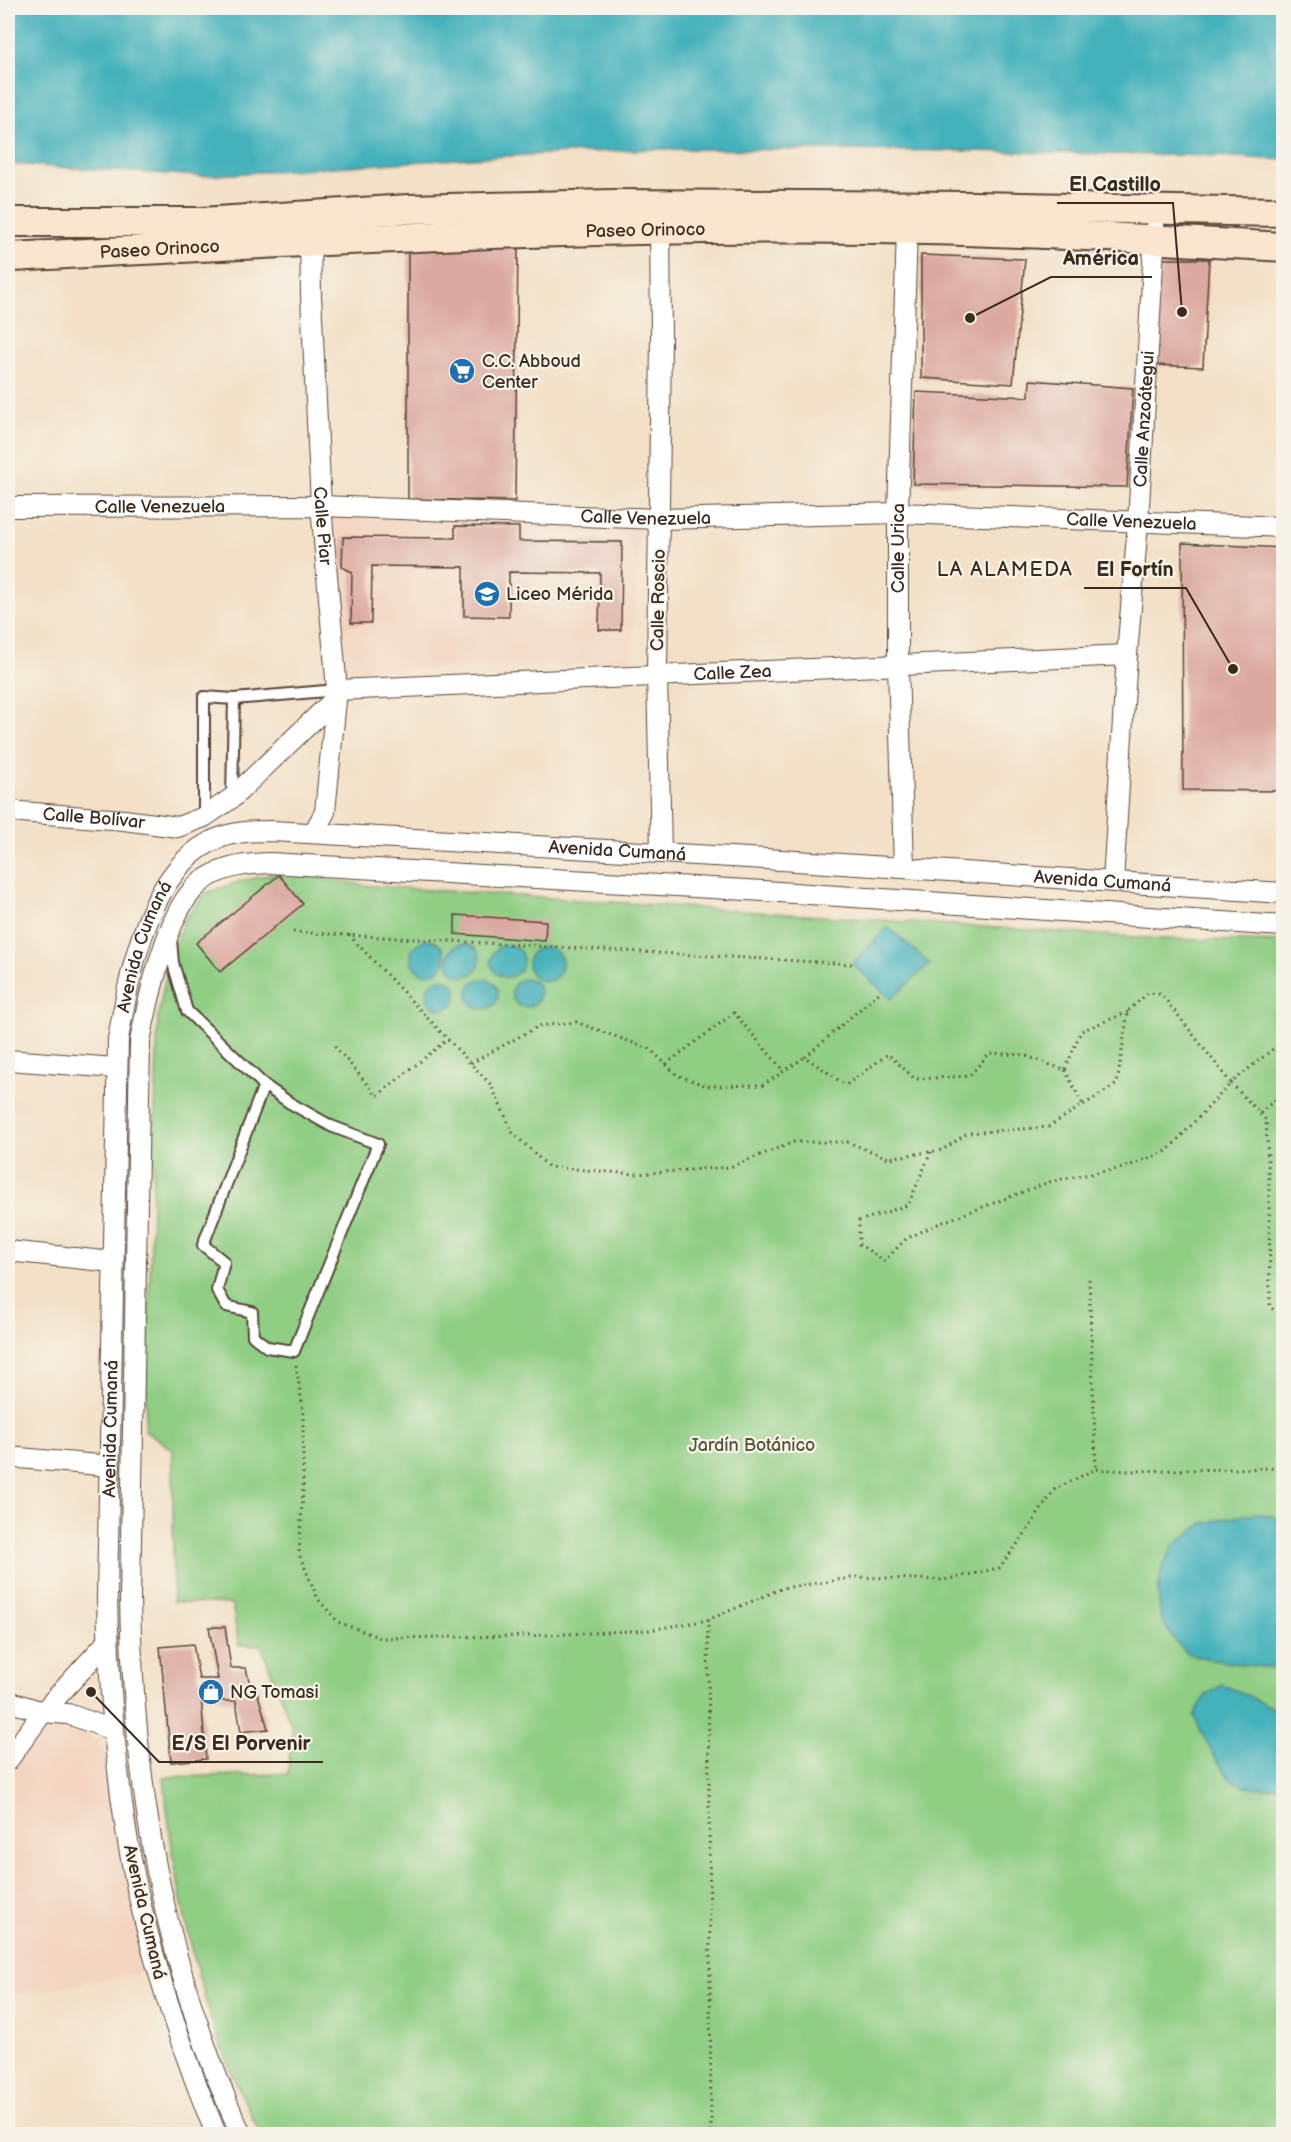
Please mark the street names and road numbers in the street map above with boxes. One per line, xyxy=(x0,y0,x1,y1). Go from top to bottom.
street label: Paseo Orinoco xyxy=(585,219,706,242)
street label: Paseo Orinoco xyxy=(99,236,220,263)
street label: Calle Anzoátegui xyxy=(1130,350,1159,488)
street label: Calle Piar xyxy=(309,486,336,566)
street label: Calle Venezuela xyxy=(95,496,225,518)
street label: Calle Urica xyxy=(888,503,909,593)
street label: Calle Venezuela xyxy=(580,506,711,530)
street label: Calle Venezuela xyxy=(1066,509,1197,535)
street label: Calle Roscio xyxy=(647,549,670,651)
street label: Calle Zea xyxy=(693,661,772,685)
street label: Calle Bolívar xyxy=(42,804,147,834)
street label: Avenida Cumaná xyxy=(548,837,687,865)
street label: Avenida Cumaná xyxy=(1033,867,1172,897)
street label: Avenida Cumaná xyxy=(113,877,177,1014)
street label: Avenida Cumaná xyxy=(99,1360,123,1498)
street label: Avenida Cumaná xyxy=(119,1843,170,1982)

